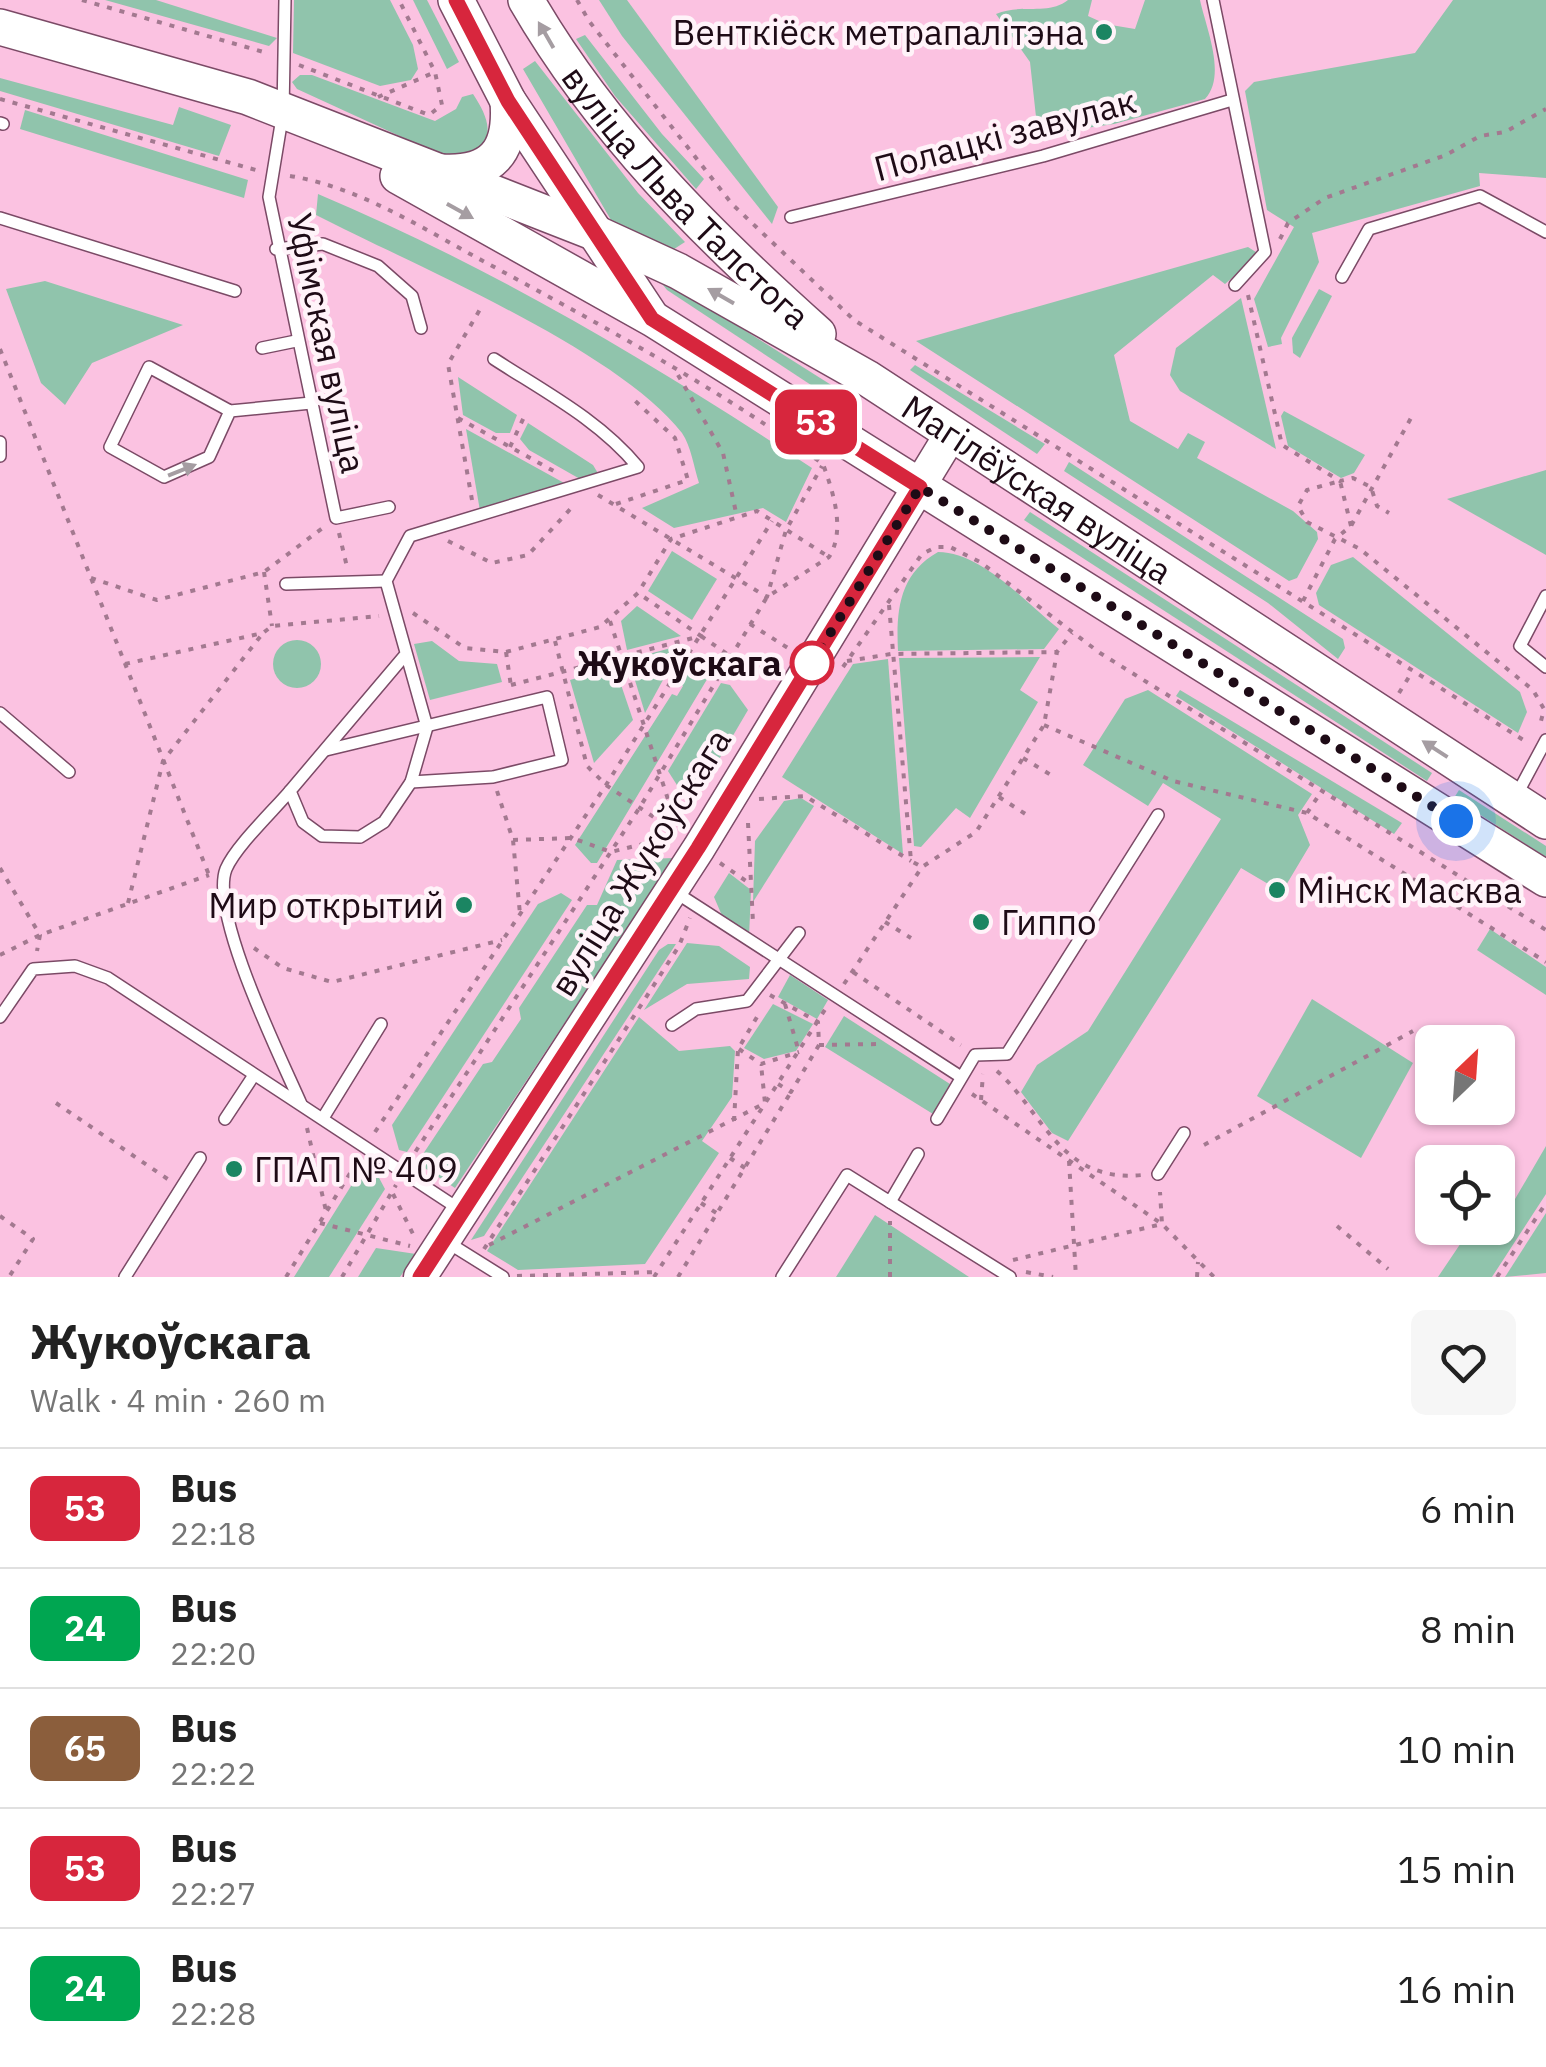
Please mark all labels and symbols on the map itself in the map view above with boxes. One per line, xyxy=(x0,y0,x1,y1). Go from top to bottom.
place label: Венткіёск метрапалітэна xyxy=(673,9,1084,55)
one-way arrow xyxy=(538,21,555,49)
marker: Венткіёск метрапалітэна xyxy=(1093,21,1115,43)
street label: вуліца Льва Талстога xyxy=(552,56,820,339)
street label: Полацкі завулак xyxy=(869,77,1141,191)
one-way arrow xyxy=(446,202,474,219)
street label: Уфімская вуліца xyxy=(277,209,377,477)
one-way arrow xyxy=(707,287,735,305)
street label: Магілёўская вуліца xyxy=(893,384,1181,594)
line badge: 53 xyxy=(771,390,861,454)
one-way arrow xyxy=(167,462,197,478)
place label: Жукоўскага xyxy=(577,640,782,686)
marker: Жукоўскага xyxy=(791,642,833,684)
street label: вуліца Жукоўскага xyxy=(539,720,741,1004)
one-way arrow xyxy=(1421,740,1448,758)
your location xyxy=(1431,796,1481,846)
place label: Мінск Масква xyxy=(1297,867,1522,913)
marker: Мінск Масква xyxy=(1266,879,1288,901)
place label: Мир открытий xyxy=(208,882,444,928)
marker: Мир открытий xyxy=(453,894,475,916)
place label: Гиппо xyxy=(1001,899,1097,945)
marker: Гиппо xyxy=(970,911,992,933)
north arrow xyxy=(1415,1025,1515,1125)
place label: ГПАП № 409 xyxy=(254,1146,458,1192)
marker: ГПАП № 409 xyxy=(223,1158,245,1180)

